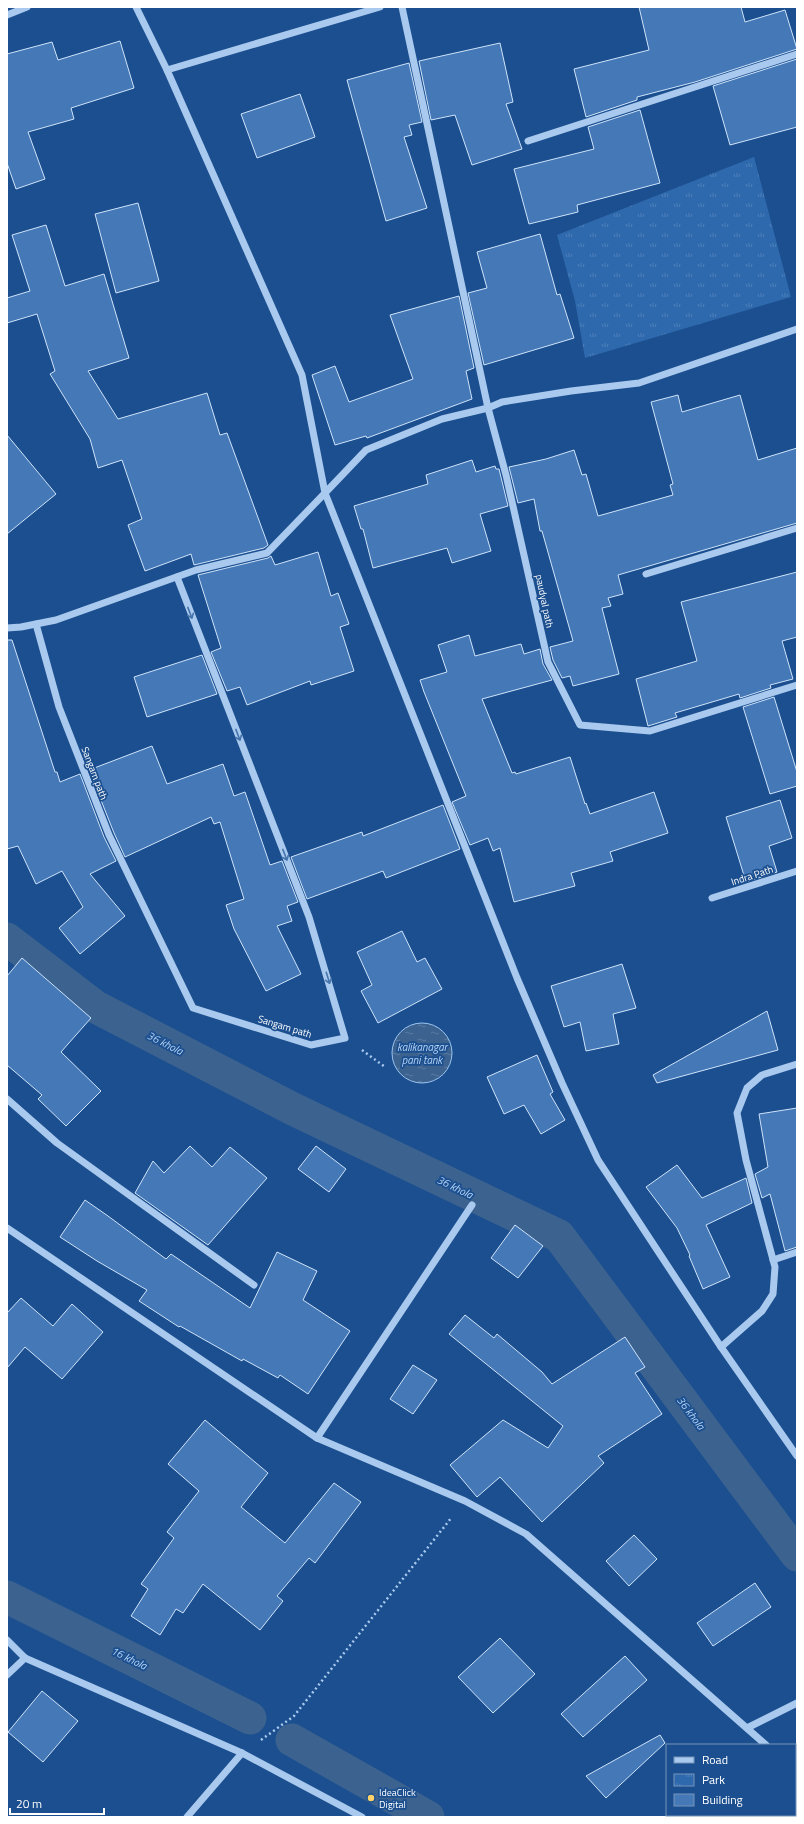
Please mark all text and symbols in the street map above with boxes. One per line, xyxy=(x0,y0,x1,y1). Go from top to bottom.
street label: paudyal path xyxy=(532,573,557,629)
one-way arrow xyxy=(187,607,195,619)
one-way arrow xyxy=(234,728,242,740)
street label: Sangam path xyxy=(78,745,112,802)
one-way arrow xyxy=(282,849,290,861)
street label: Indra Path xyxy=(729,862,775,889)
one-way arrow xyxy=(325,972,332,985)
street label: Sangam path xyxy=(256,1011,314,1042)
water label: 36 khola xyxy=(144,1027,186,1059)
water label: kalikanagar pani tank xyxy=(397,1039,449,1068)
water label: 36 khola xyxy=(434,1171,476,1203)
water label: 36 khola xyxy=(673,1393,709,1434)
water label: 16 khola xyxy=(108,1642,150,1674)
legend xyxy=(666,1744,796,1816)
text: Road xyxy=(702,1750,728,1769)
text: Park xyxy=(702,1770,725,1789)
place label: IdeaClick Digital xyxy=(379,1785,416,1812)
scale bar xyxy=(10,1790,104,1816)
text: Building xyxy=(702,1790,743,1809)
marker: IdeaClick Digital xyxy=(366,1793,376,1803)
text: 20 m xyxy=(16,1794,42,1813)

